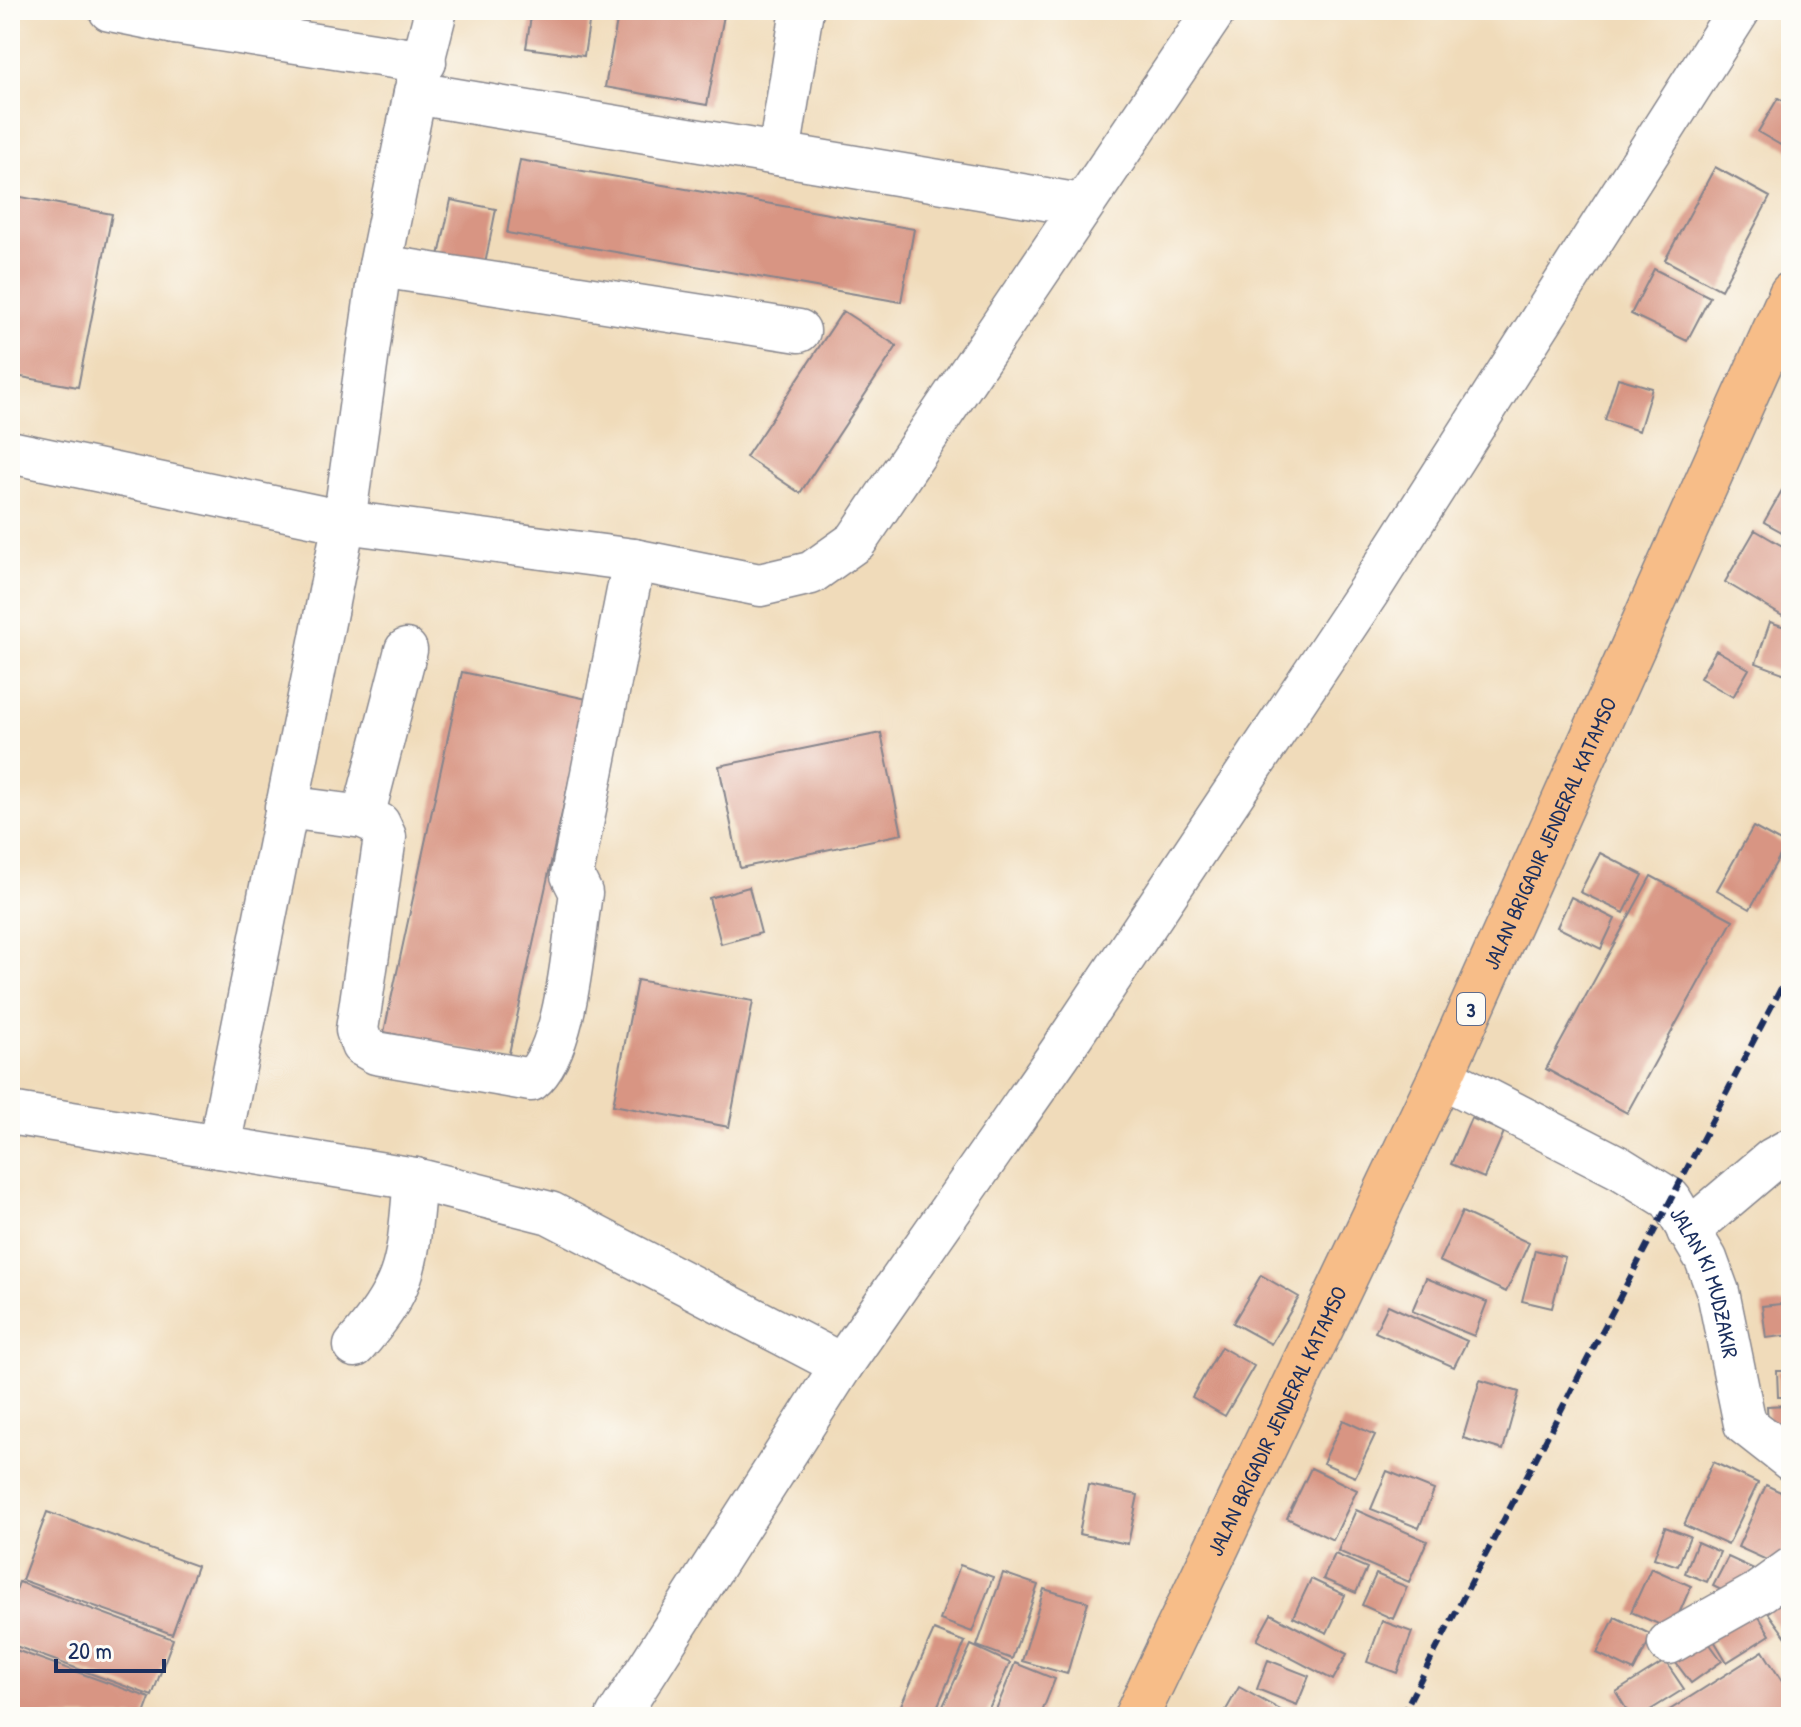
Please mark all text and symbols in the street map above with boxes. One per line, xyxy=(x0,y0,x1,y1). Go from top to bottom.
street label: JALAN BRIGADIR JENDERAL KATAMSO xyxy=(1476,692,1624,974)
road number: 3 xyxy=(1457,993,1485,1025)
street label: JALAN KI MUDZAKIR xyxy=(1663,1201,1746,1361)
street label: JALAN BRIGADIR JENDERAL KATAMSO xyxy=(1200,1281,1354,1561)
scale bar xyxy=(56,1623,164,1673)
text: 20 m xyxy=(68,1634,112,1666)

